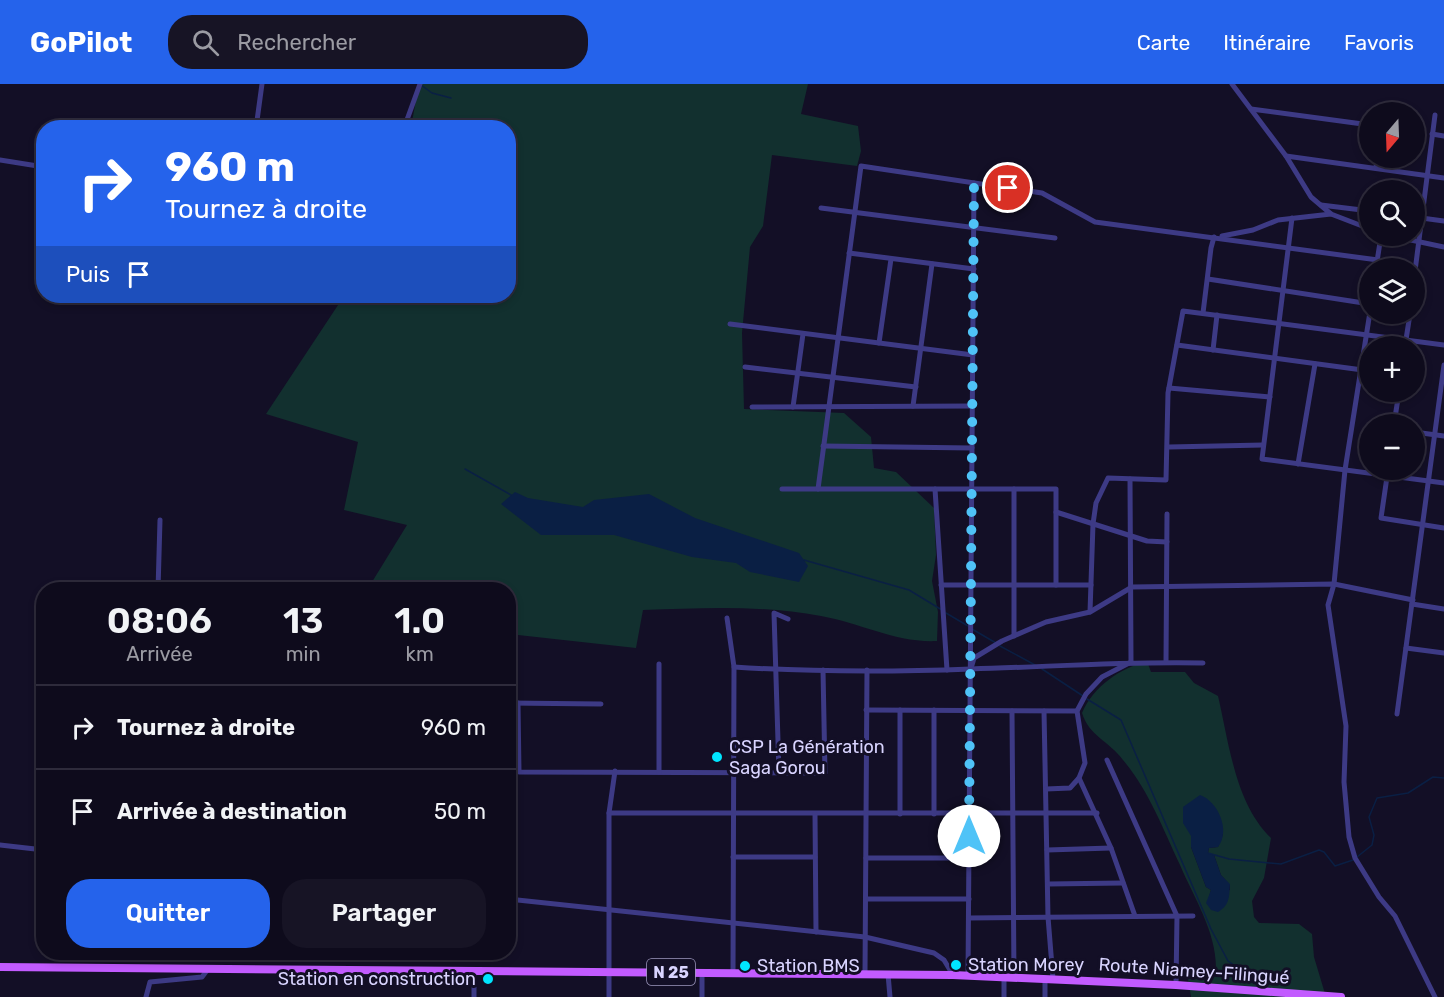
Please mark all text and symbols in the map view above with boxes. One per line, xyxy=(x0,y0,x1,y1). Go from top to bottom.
search box xyxy=(168,15,588,69)
text: GoPilot xyxy=(30,26,132,59)
icon: search xyxy=(189,26,222,59)
text: Rechercher xyxy=(237,29,356,56)
text: Carte xyxy=(1137,30,1190,55)
text: Itinéraire xyxy=(1223,30,1311,55)
text: Favoris xyxy=(1344,30,1414,55)
north arrow xyxy=(1359,102,1425,168)
map controls xyxy=(1359,102,1425,480)
text: 960 m xyxy=(165,142,295,192)
icon: right xyxy=(66,144,144,222)
pin xyxy=(982,162,1033,213)
icon: arrive xyxy=(991,171,1024,204)
button: search xyxy=(1359,180,1425,246)
text: Tournez à droite xyxy=(165,193,367,225)
icon: arrive xyxy=(122,258,155,291)
button: layers xyxy=(1359,258,1425,324)
text: Puis xyxy=(66,261,110,288)
button: + xyxy=(1359,336,1425,402)
button: − xyxy=(1359,414,1425,480)
text: 08:06 xyxy=(107,599,212,642)
text: 13 xyxy=(283,599,323,642)
text: 1.0 xyxy=(394,599,445,642)
text: Arrivée xyxy=(126,642,193,666)
text: min xyxy=(286,642,321,666)
text: km xyxy=(406,642,434,666)
icon: right xyxy=(66,711,99,744)
text: Tournez à droite xyxy=(117,714,295,741)
text: 960 m xyxy=(421,714,486,741)
place label: CSP La Génération Saga Gorou xyxy=(729,736,885,779)
marker: CSP La Génération Saga Gorou xyxy=(710,750,724,764)
icon: arrive xyxy=(66,795,99,828)
text: Arrivée à destination xyxy=(117,798,347,825)
text: 50 m xyxy=(434,798,486,825)
position arrow xyxy=(937,804,1001,868)
button: Quitter xyxy=(66,879,270,948)
button: Partager xyxy=(282,879,486,948)
street label: Route Niamey-Filingué xyxy=(1098,953,1290,989)
place label: Station Morey xyxy=(968,954,1084,976)
place label: Station BMS xyxy=(757,955,860,977)
marker: Station Morey xyxy=(949,958,963,972)
road number: N 25 xyxy=(647,959,695,985)
marker: Station BMS xyxy=(738,959,752,973)
place label: Station en construction xyxy=(278,968,476,990)
marker: Station en construction xyxy=(481,972,495,986)

